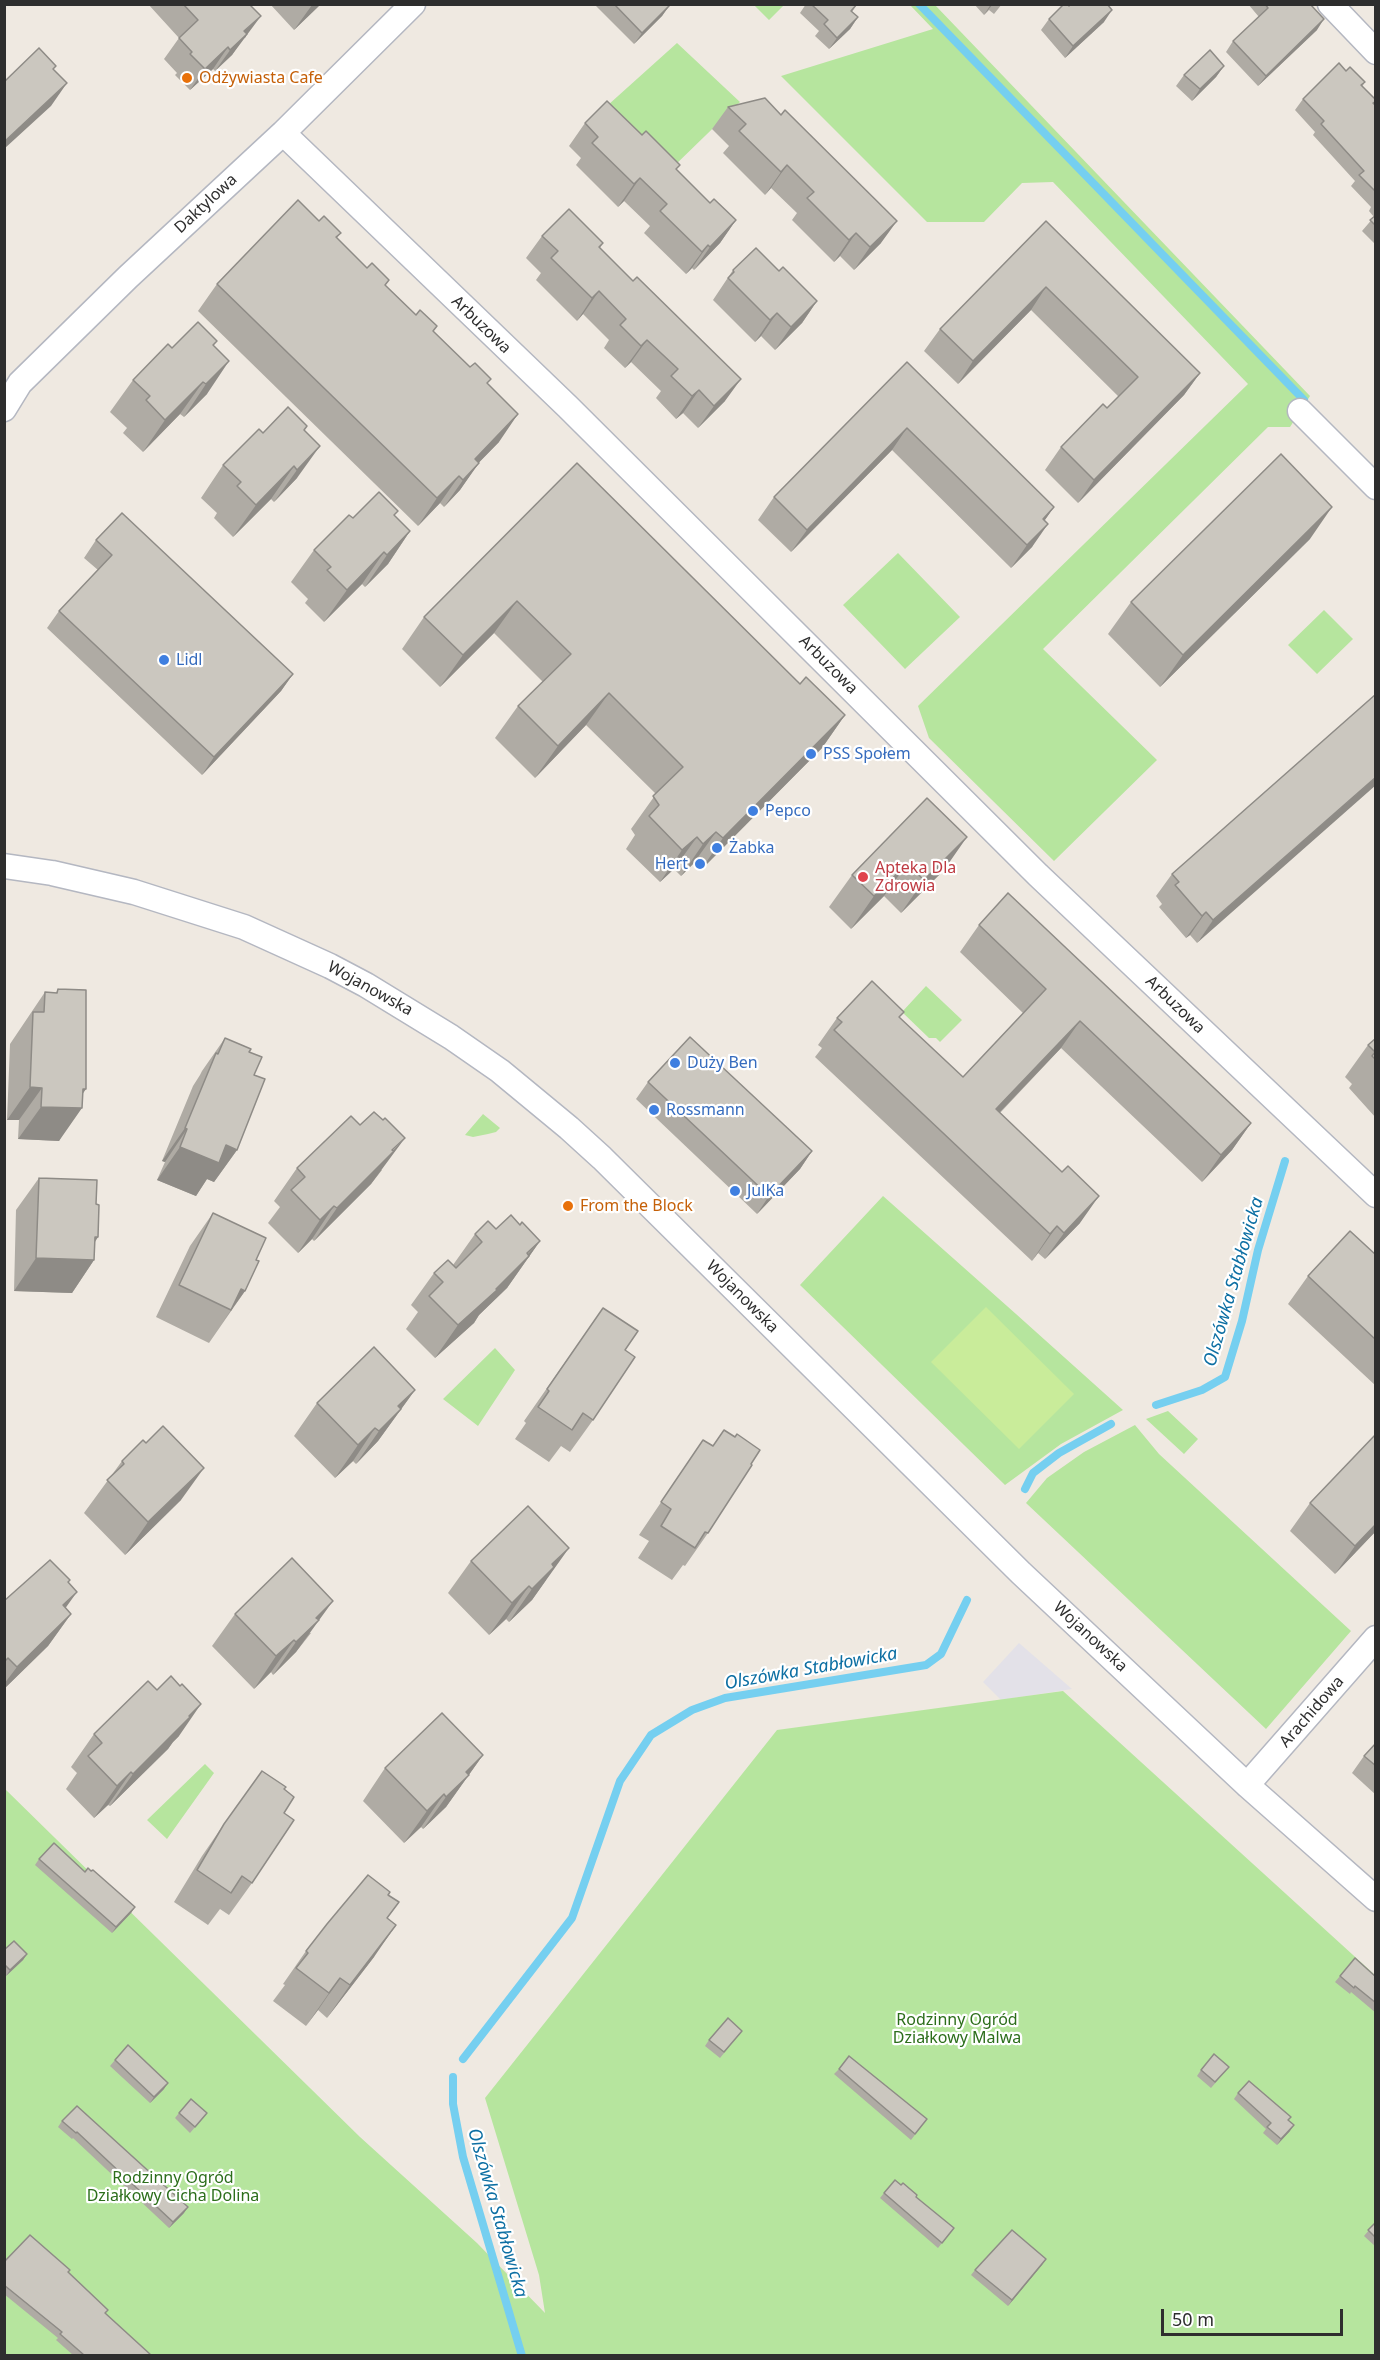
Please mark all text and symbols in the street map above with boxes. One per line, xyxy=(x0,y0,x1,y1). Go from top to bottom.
place label: Odżywiasta Cafe xyxy=(199,68,323,88)
marker: Odżywiasta Cafe xyxy=(180,71,194,85)
street label: Daktylowa xyxy=(171,170,241,238)
street label: Arbuzowa xyxy=(447,292,515,358)
street label: Arbuzowa xyxy=(795,632,861,698)
place label: Lidl xyxy=(176,650,202,670)
marker: Lidl xyxy=(157,653,171,667)
place label: PSS Społem xyxy=(823,744,911,764)
marker: PSS Społem xyxy=(804,747,818,761)
place label: Pepco xyxy=(765,801,811,821)
marker: Pepco xyxy=(746,804,760,818)
place label: Żabka xyxy=(729,838,774,858)
marker: Żabka xyxy=(710,841,724,855)
place label: Hert xyxy=(655,854,688,874)
marker: Hert xyxy=(693,857,707,871)
place label: Apteka Dla Zdrowia xyxy=(875,858,956,896)
marker: Apteka Dla Zdrowia xyxy=(856,870,870,884)
street label: Wojanowska xyxy=(324,958,416,1020)
street label: Arbuzowa xyxy=(1141,972,1209,1038)
place label: Duży Ben xyxy=(687,1053,758,1073)
marker: Duży Ben xyxy=(668,1056,682,1070)
place label: Rossmann xyxy=(666,1100,745,1120)
marker: Rossmann xyxy=(647,1103,661,1117)
place label: JulKa xyxy=(747,1181,784,1201)
marker: JulKa xyxy=(728,1184,742,1198)
water label: Olszówka Stabłowicka xyxy=(1199,1195,1269,1369)
place label: From the Block xyxy=(580,1196,693,1216)
marker: From the Block xyxy=(561,1199,575,1213)
street label: Wojanowska xyxy=(702,1257,782,1337)
street label: Wojanowska xyxy=(1049,1598,1131,1676)
water label: Olszówka Stabłowicka xyxy=(723,1643,899,1695)
street label: Arachidowa xyxy=(1276,1673,1348,1751)
park label: Rodzinny Ogród Działkowy Malwa xyxy=(893,2010,1021,2048)
water label: Olszówka Stabłowicka xyxy=(462,2126,532,2300)
park label: Rodzinny Ogród Działkowy Cicha Dolina xyxy=(87,2168,259,2206)
scale bar xyxy=(1164,2297,1346,2335)
text: 50 m xyxy=(1172,2307,1214,2331)

